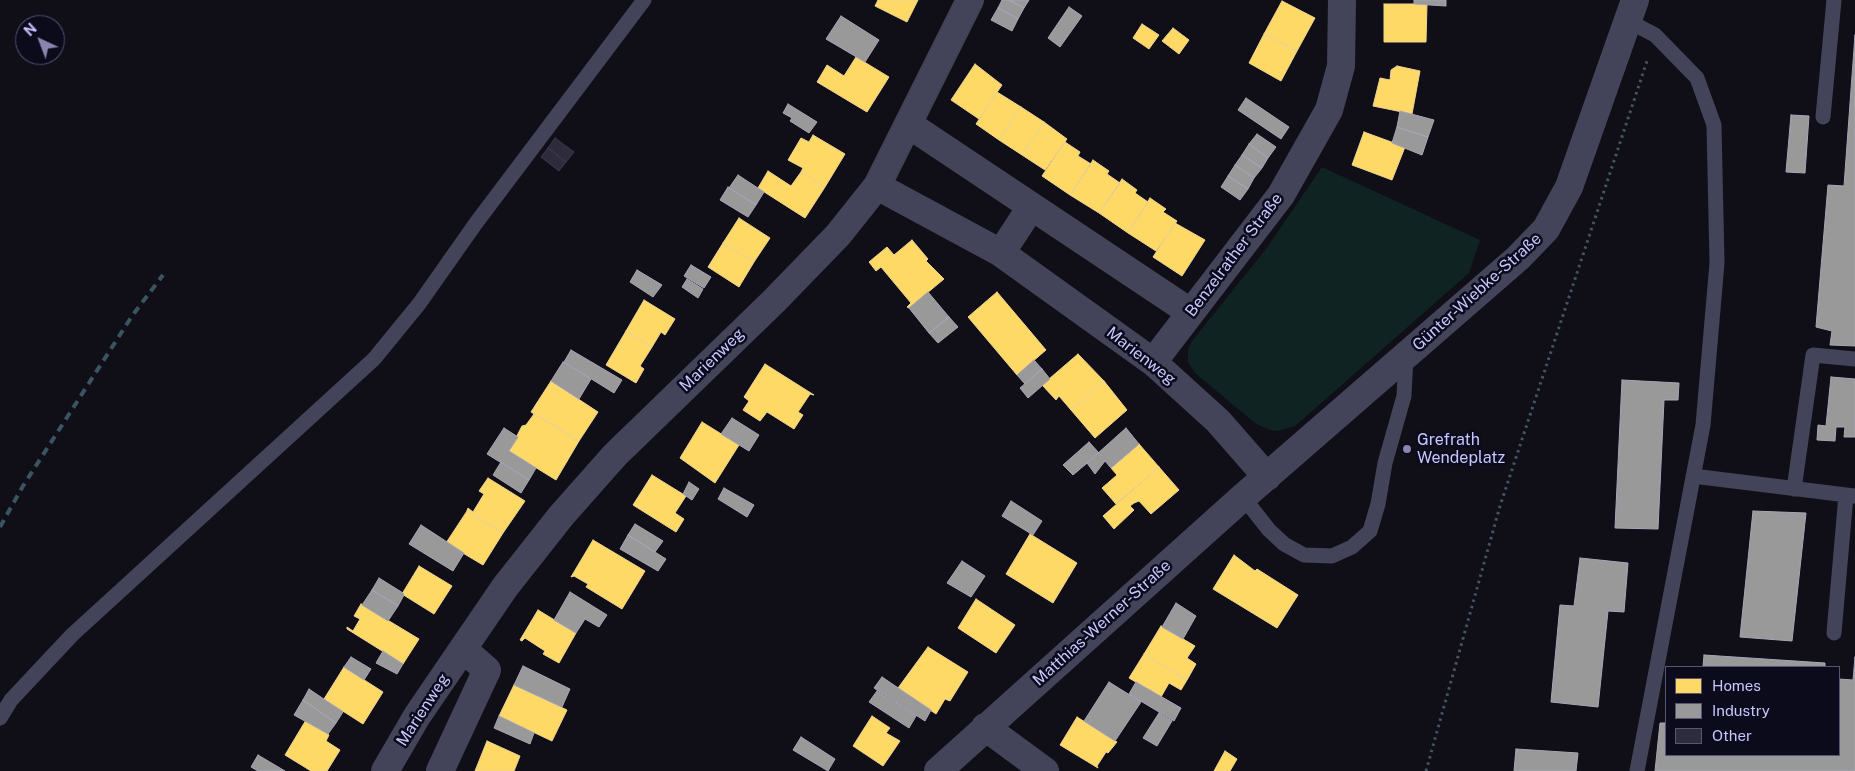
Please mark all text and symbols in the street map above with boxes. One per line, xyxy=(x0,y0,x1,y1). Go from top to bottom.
north arrow xyxy=(15,15,65,65)
text: N xyxy=(21,20,40,39)
street label: Benzelrather Straße xyxy=(1181,189,1287,321)
street label: Günter-Wiebke-Straße xyxy=(1409,229,1545,355)
street label: Marienweg xyxy=(1103,323,1179,389)
street label: Marienweg xyxy=(676,324,748,396)
place label: Grefrath Wendeplatz xyxy=(1417,430,1505,468)
marker: Grefrath Wendeplatz xyxy=(1401,443,1413,455)
street label: Matthias-Werner-Straße xyxy=(1029,556,1175,690)
legend xyxy=(1665,666,1840,756)
street label: Marienweg xyxy=(392,670,454,750)
text: Homes xyxy=(1712,677,1761,694)
text: Industry xyxy=(1712,702,1770,719)
text: Other xyxy=(1712,727,1752,744)

